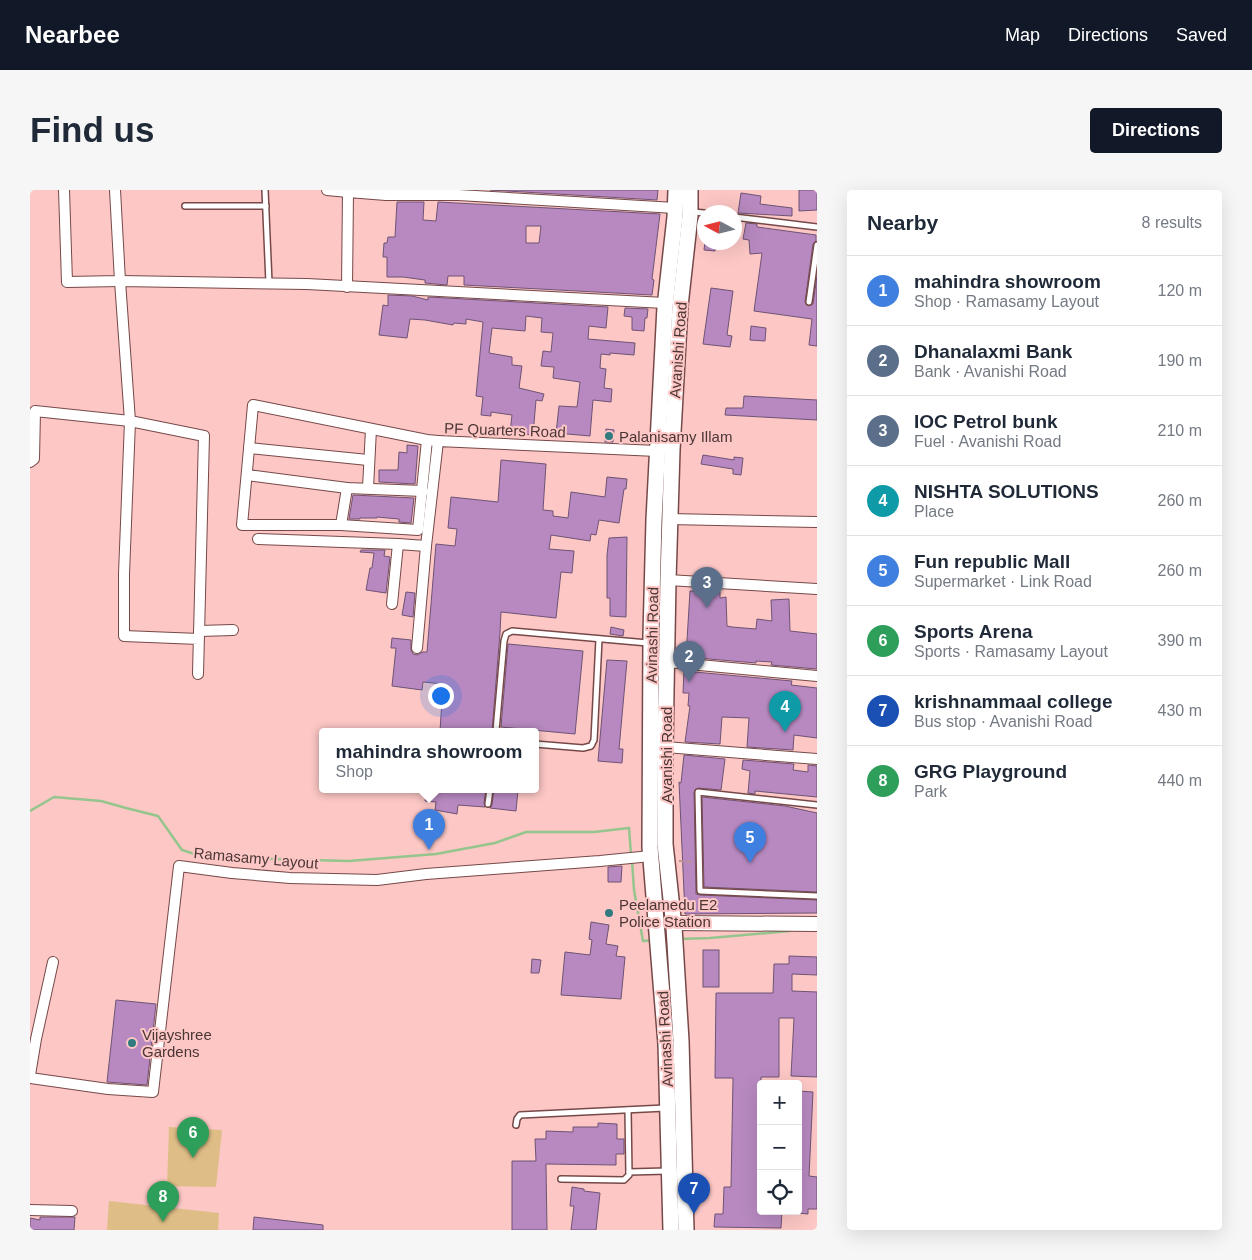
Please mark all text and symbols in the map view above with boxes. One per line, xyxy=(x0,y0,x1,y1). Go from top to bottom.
text: Nearbee xyxy=(25,21,120,48)
text: Map xyxy=(1005,25,1040,45)
text: Directions xyxy=(1068,25,1148,45)
text: Saved xyxy=(1176,25,1227,45)
button: Directions xyxy=(1090,108,1222,153)
text: Find us xyxy=(30,110,154,149)
north arrow xyxy=(697,205,742,250)
text: Nearby xyxy=(867,211,938,234)
text: 8 results xyxy=(1142,214,1202,231)
text: mahindra showroom xyxy=(914,271,1101,292)
text: 1 xyxy=(879,282,887,299)
text: 120 m xyxy=(1158,282,1202,299)
text: Shop · Ramasamy Layout xyxy=(914,293,1099,310)
street label: Avanishi Road xyxy=(666,301,690,399)
text: Dhanalaxmi Bank xyxy=(914,341,1072,362)
text: 2 xyxy=(879,352,887,369)
text: 190 m xyxy=(1158,352,1202,369)
text: Bank · Avanishi Road xyxy=(914,363,1067,380)
text: IOC Petrol bunk xyxy=(914,411,1058,432)
street label: PF Quarters Road xyxy=(444,419,566,441)
text: 3 xyxy=(879,422,887,439)
text: 210 m xyxy=(1158,422,1202,439)
place label: Palanisamy Illam xyxy=(619,428,732,445)
marker: Palanisamy Illam xyxy=(603,430,615,442)
text: Fuel · Avanishi Road xyxy=(914,433,1061,450)
text: NISHTA SOLUTIONS xyxy=(914,481,1099,502)
text: 4 xyxy=(879,492,887,509)
text: 260 m xyxy=(1158,492,1202,509)
text: Place xyxy=(914,503,954,520)
text: Fun republic Mall xyxy=(914,551,1070,572)
text: 5 xyxy=(879,562,887,579)
text: 260 m xyxy=(1158,562,1202,579)
pin: 3 xyxy=(691,567,723,608)
text: Supermarket · Link Road xyxy=(914,573,1092,590)
street label: Avinashi Road xyxy=(643,587,661,683)
text: Sports Arena xyxy=(914,621,1033,642)
text: 6 xyxy=(879,632,887,649)
text: 390 m xyxy=(1158,632,1202,649)
pin: 2 xyxy=(673,641,705,682)
text: Sports · Ramasamy Layout xyxy=(914,643,1108,660)
your location xyxy=(428,683,454,709)
pin: 4 xyxy=(769,691,801,732)
text: krishnammaal college xyxy=(914,691,1113,712)
text: 7 xyxy=(879,702,887,719)
text: 430 m xyxy=(1158,702,1202,719)
street label: Avanishi Road xyxy=(658,707,675,803)
text: Bus stop · Avanishi Road xyxy=(914,713,1092,730)
popup xyxy=(319,728,539,793)
text: mahindra showroom xyxy=(336,741,522,762)
text: GRG Playground xyxy=(914,761,1067,782)
text: Shop xyxy=(336,763,373,780)
text: 8 xyxy=(879,772,887,789)
text: 440 m xyxy=(1158,772,1202,789)
text: Park xyxy=(914,783,947,800)
pin: 1 xyxy=(413,809,445,850)
pin: 5 xyxy=(734,822,766,863)
street label: Ramasamy Layout xyxy=(193,844,320,872)
place label: Peelamedu E2 Police Station xyxy=(619,896,717,930)
marker: Peelamedu E2 Police Station xyxy=(603,907,615,919)
street label: Avinashi Road xyxy=(654,990,676,1088)
place label: Vijayshree Gardens xyxy=(142,1026,212,1060)
marker: Vijayshree Gardens xyxy=(126,1037,138,1049)
map controls xyxy=(757,1080,802,1215)
button: + xyxy=(757,1080,802,1125)
pin: 6 xyxy=(177,1117,209,1158)
button: − xyxy=(757,1125,802,1170)
button: locate xyxy=(757,1170,802,1215)
pin: 7 xyxy=(678,1173,710,1214)
pin: 8 xyxy=(147,1181,179,1222)

